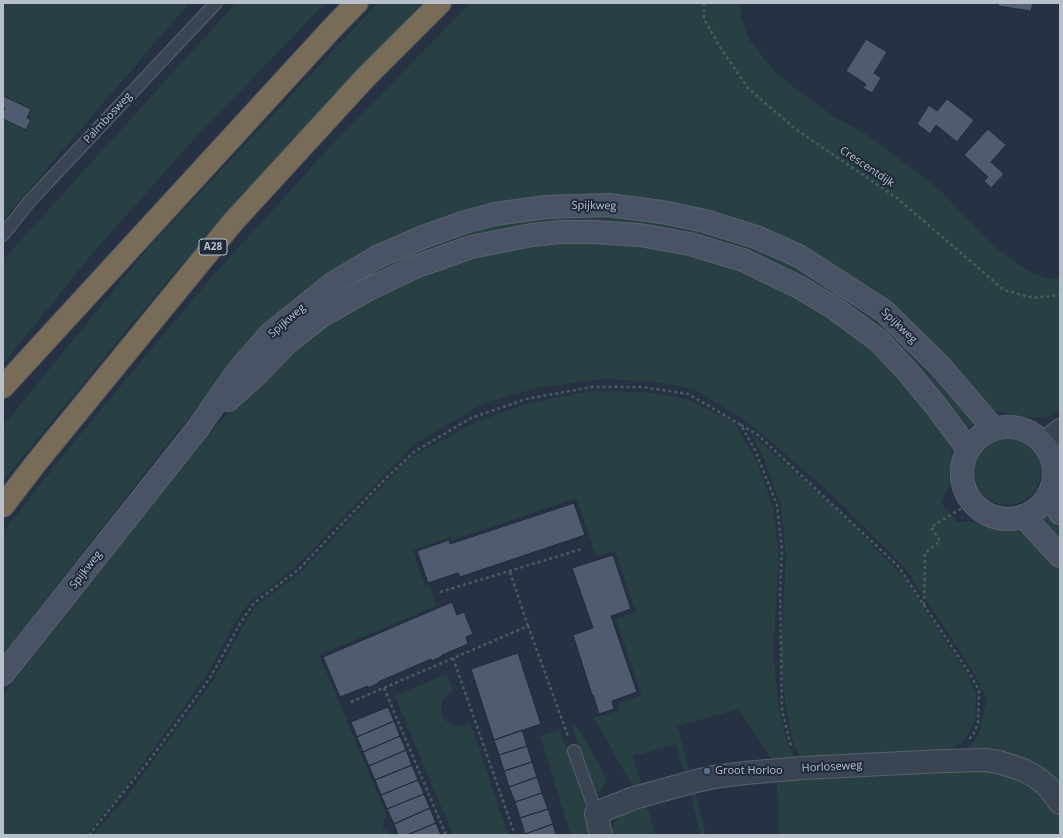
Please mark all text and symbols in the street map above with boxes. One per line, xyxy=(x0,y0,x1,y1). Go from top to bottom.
street label: Palmbosweg xyxy=(81,90,135,146)
street label: Crescentdijk xyxy=(837,144,897,190)
street label: Spijkweg xyxy=(572,199,616,213)
road number: A28 xyxy=(199,239,227,255)
street label: Spijkweg xyxy=(266,301,308,341)
street label: Spijkweg xyxy=(878,306,920,346)
street label: Spijkweg xyxy=(67,548,105,592)
street label: Horloseweg xyxy=(801,759,863,775)
place label: Groot Horloo xyxy=(715,764,783,778)
marker: Groot Horloo xyxy=(702,766,712,776)

